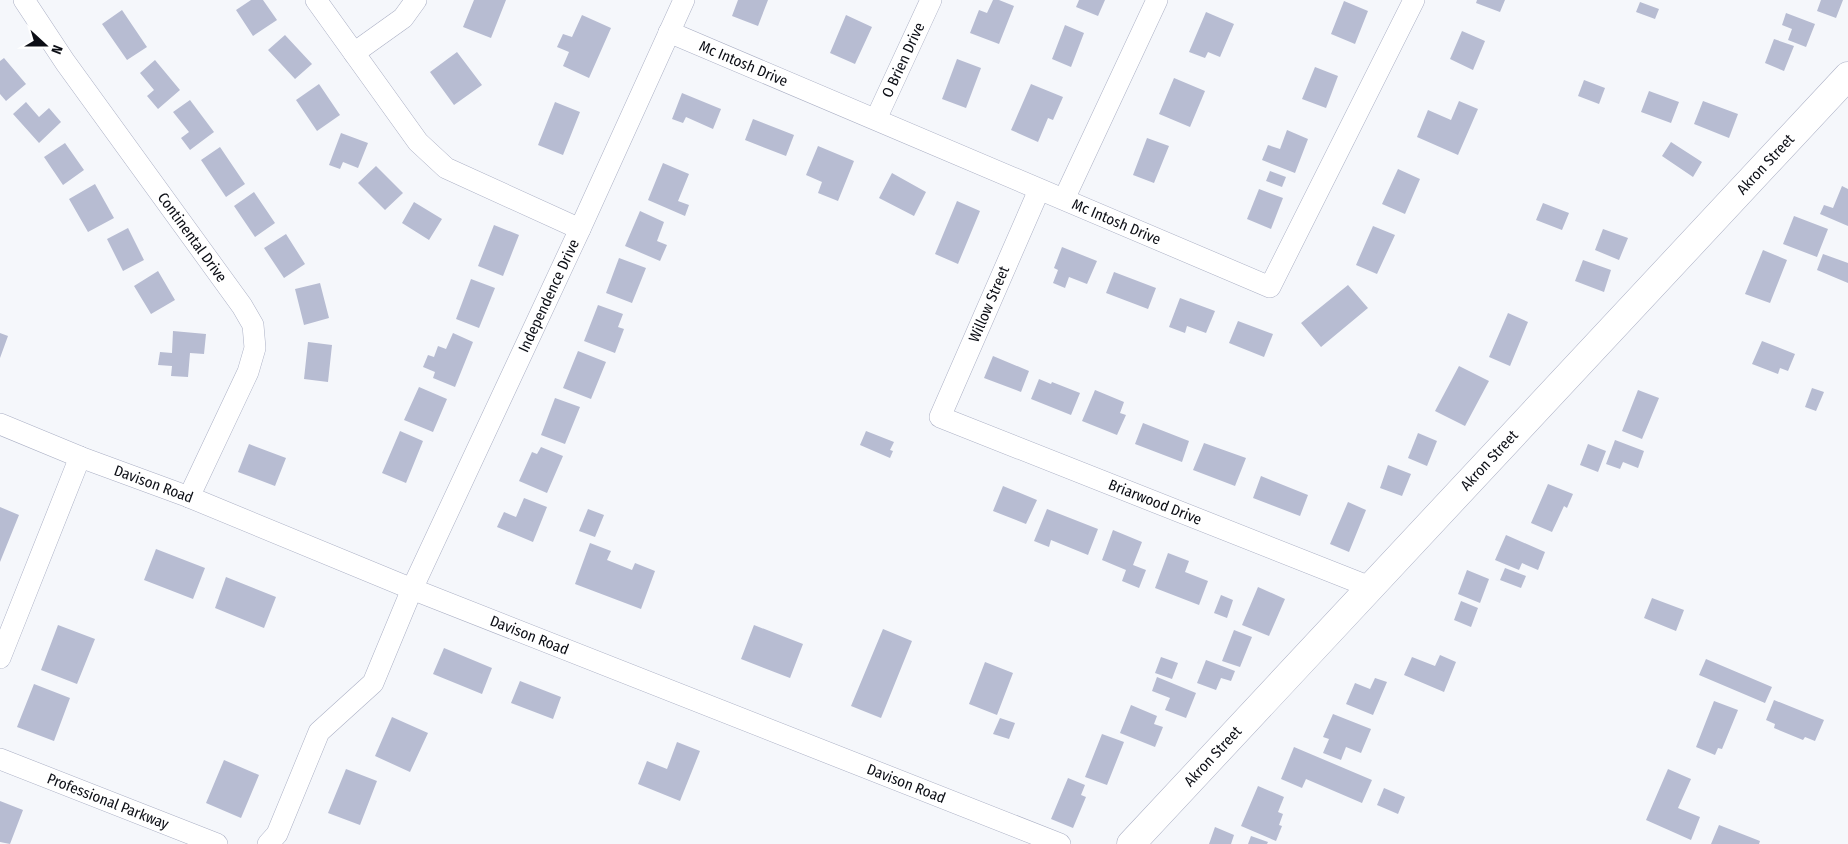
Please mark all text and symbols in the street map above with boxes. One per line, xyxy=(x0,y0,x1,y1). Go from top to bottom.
north arrow xyxy=(20,20,70,70)
street label: O Brien Drive xyxy=(878,20,928,100)
street label: Mc Intosh Drive xyxy=(696,37,791,90)
text: N xyxy=(47,43,66,56)
street label: Akron Street xyxy=(1733,130,1798,198)
street label: Continental Drive xyxy=(154,189,231,286)
street label: Mc Intosh Drive xyxy=(1069,195,1163,249)
street label: Independence Drive xyxy=(515,236,583,355)
street label: Willow Street xyxy=(965,263,1013,345)
street label: Akron Street xyxy=(1457,426,1522,494)
street label: Davison Road xyxy=(112,461,196,507)
street label: Briarwood Drive xyxy=(1106,476,1204,529)
street label: Davison Road xyxy=(487,612,571,659)
street label: Akron Street xyxy=(1180,722,1245,790)
street label: Davison Road xyxy=(864,760,948,807)
street label: Professional Parkway xyxy=(45,769,172,833)

